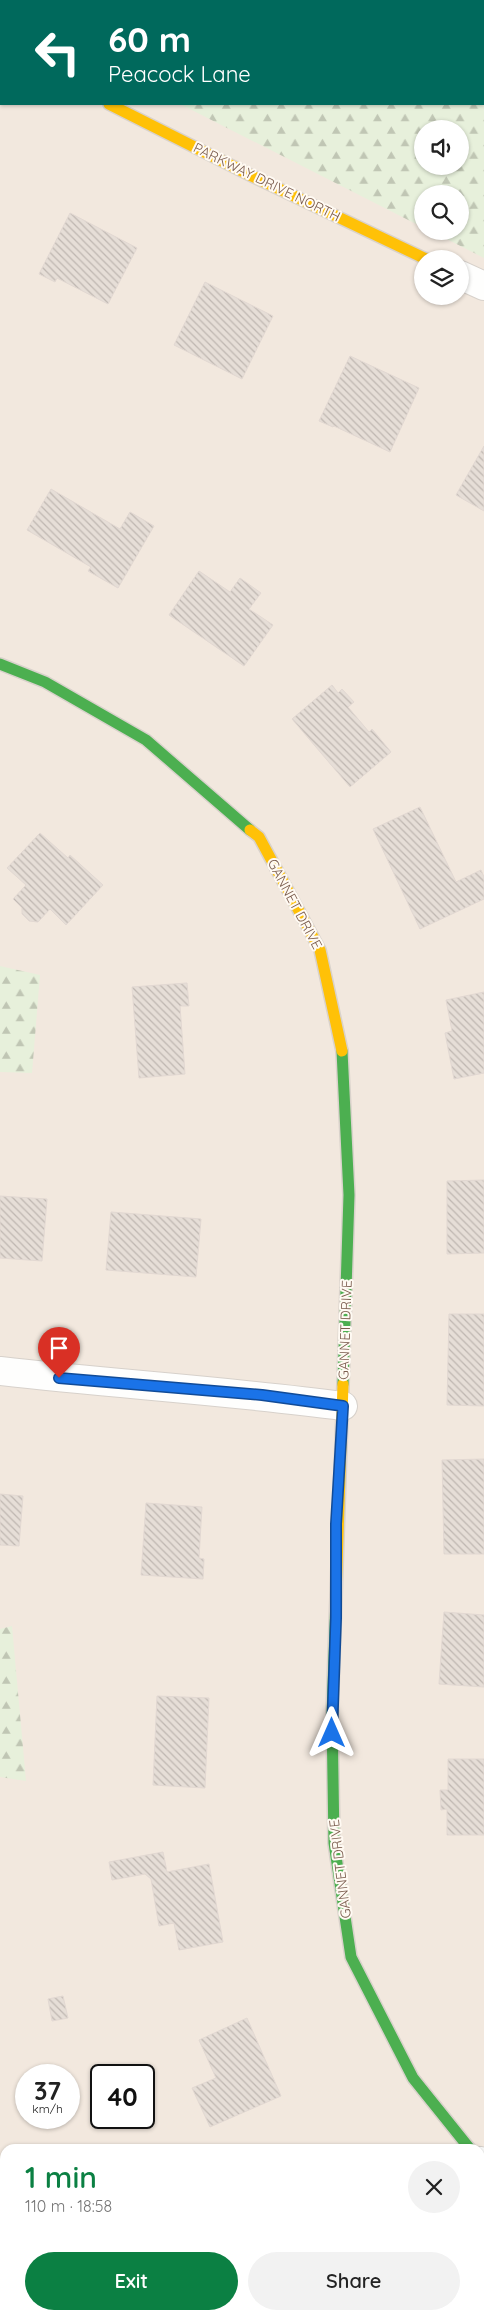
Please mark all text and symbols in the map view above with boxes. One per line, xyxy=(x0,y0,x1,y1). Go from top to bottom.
text: 60 m xyxy=(108,17,191,61)
icon: left xyxy=(25,20,90,85)
text: Peacock Lane xyxy=(108,60,251,88)
map controls xyxy=(414,120,469,305)
button: sound xyxy=(414,120,469,175)
street label: PARKWAY DRIVE NORTH xyxy=(190,138,344,226)
button: search xyxy=(414,185,469,240)
button: layers xyxy=(414,250,469,305)
street label: GANNET DRIVE xyxy=(264,856,326,952)
street label: GANNET DRIVE xyxy=(334,1280,356,1380)
pin xyxy=(38,1327,80,1378)
icon: arrive xyxy=(45,1334,73,1362)
position arrow xyxy=(305,1706,357,1758)
street label: GANNET DRIVE xyxy=(325,1818,355,1920)
speed limit sign: 40 xyxy=(90,2064,155,2129)
text: 37 xyxy=(34,2075,61,2106)
text: km/h xyxy=(32,2101,63,2116)
text: 1 min xyxy=(25,2158,97,2196)
button: close xyxy=(408,2161,460,2213)
text: 110 m · 18:58 xyxy=(25,2196,112,2216)
button: Exit xyxy=(25,2252,238,2310)
button: Share xyxy=(248,2252,460,2310)

